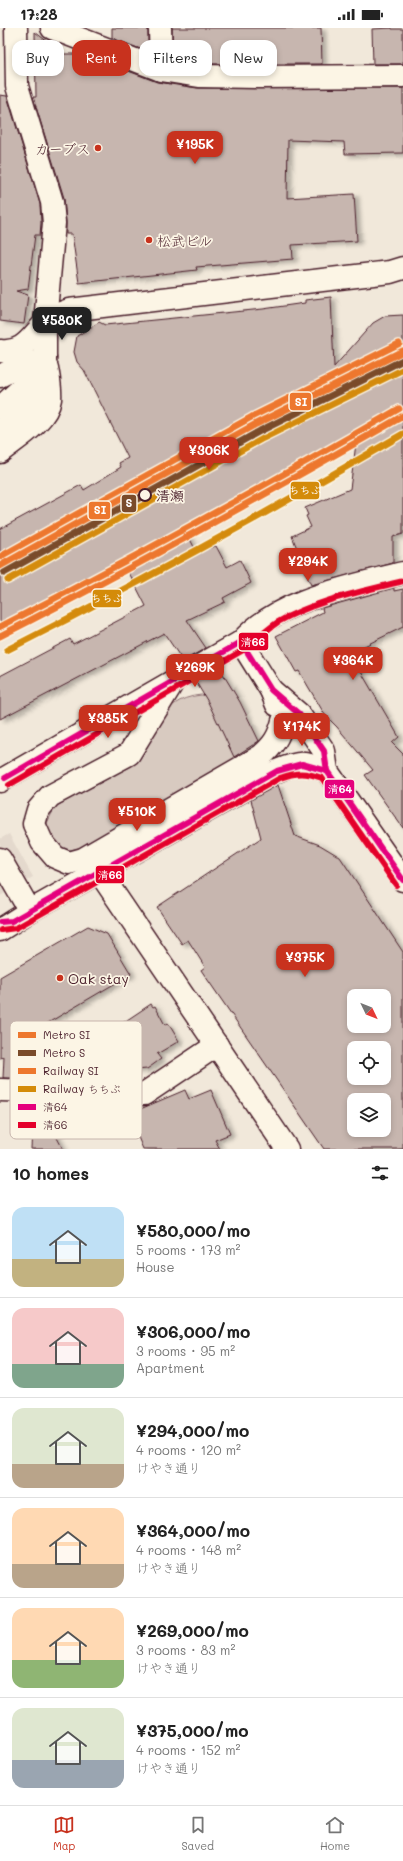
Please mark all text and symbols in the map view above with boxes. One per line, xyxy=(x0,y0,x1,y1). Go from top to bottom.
text: 17:28 xyxy=(20,4,57,24)
chip: Buy xyxy=(12,40,64,76)
chip: Rent xyxy=(72,40,131,76)
chip: Filters xyxy=(139,40,212,76)
chip: New xyxy=(220,40,277,76)
pin: ¥195K xyxy=(167,131,223,165)
text: ¥195K xyxy=(176,135,214,152)
place label: カーブス xyxy=(35,139,90,158)
marker: カーブス xyxy=(93,143,103,153)
place label: 松武ビル xyxy=(157,231,213,250)
marker: 松武ビル xyxy=(144,235,154,245)
pin: ¥580K xyxy=(34,307,90,341)
text: ¥580K xyxy=(41,311,83,328)
line badge: SI xyxy=(289,392,312,411)
text: SI xyxy=(295,394,308,409)
pin: ¥306K xyxy=(181,437,237,471)
text: ¥306K xyxy=(188,441,230,458)
line badge: ちちぶ xyxy=(290,481,320,500)
text: ちちぶ xyxy=(289,482,322,497)
place label: 清瀬 xyxy=(156,486,184,505)
marker: 清瀬 xyxy=(138,488,152,502)
line badge: S xyxy=(121,494,137,513)
text: S xyxy=(126,495,133,510)
line badge: SI xyxy=(88,501,111,520)
text: SI xyxy=(94,502,107,517)
pin: ¥294K xyxy=(280,548,336,582)
text: ¥294K xyxy=(288,552,328,569)
line badge: ちちぶ xyxy=(92,589,122,608)
text: ちちぶ xyxy=(91,590,124,605)
line badge: 清66 xyxy=(238,632,269,651)
text: 清66 xyxy=(241,634,265,649)
pin: ¥364K xyxy=(325,647,381,681)
text: ¥364K xyxy=(333,651,373,668)
pin: ¥269K xyxy=(167,654,223,688)
text: ¥269K xyxy=(175,658,215,675)
pin: ¥385K xyxy=(80,705,136,739)
text: ¥385K xyxy=(88,709,128,726)
pin: ¥174K xyxy=(274,713,330,747)
text: ¥174K xyxy=(283,717,321,734)
line badge: 清64 xyxy=(324,779,355,799)
text: 清64 xyxy=(328,781,352,796)
pin: ¥510K xyxy=(109,798,165,832)
text: ¥510K xyxy=(118,802,156,819)
line badge: 清66 xyxy=(95,865,125,884)
text: 清66 xyxy=(98,867,122,882)
pin: ¥375K xyxy=(277,944,333,978)
text: ¥375K xyxy=(285,948,325,965)
place label: Oak stay xyxy=(68,969,129,988)
marker: Oak stay xyxy=(55,973,65,983)
north arrow xyxy=(347,989,391,1033)
map controls xyxy=(347,989,391,1137)
legend xyxy=(10,1021,142,1139)
text: Metro SI xyxy=(43,1027,90,1042)
button: locate xyxy=(347,1041,391,1085)
text: Metro S xyxy=(43,1045,85,1060)
text: Railway SI xyxy=(43,1063,99,1078)
text: Railway ちちぶ xyxy=(43,1081,121,1096)
button: layers xyxy=(347,1093,391,1137)
text: 清64 xyxy=(43,1099,68,1114)
text: 清66 xyxy=(43,1117,67,1132)
text: 10 homes xyxy=(12,1162,89,1184)
icon: filters xyxy=(369,1162,391,1184)
text: ¥580,000/mo xyxy=(136,1219,250,1241)
icon: home xyxy=(44,1223,92,1271)
text: 5 rooms · 173 m² xyxy=(136,1241,240,1258)
text: House xyxy=(136,1258,174,1275)
text: ¥306,000/mo xyxy=(136,1320,250,1342)
icon: home xyxy=(44,1324,92,1372)
text: 3 rooms · 95 m² xyxy=(136,1342,235,1359)
text: Apartment xyxy=(136,1359,205,1376)
text: ¥294,000/mo xyxy=(136,1419,249,1441)
icon: home xyxy=(44,1424,92,1472)
text: 4 rooms · 120 m² xyxy=(136,1441,241,1458)
text: けやき通り xyxy=(136,1459,201,1476)
text: ¥364,000/mo xyxy=(136,1519,250,1541)
icon: home xyxy=(44,1524,92,1572)
text: 4 rooms · 148 m² xyxy=(136,1541,241,1558)
text: けやき通り xyxy=(136,1559,201,1576)
text: ¥269,000/mo xyxy=(136,1619,249,1641)
icon: home xyxy=(44,1624,92,1672)
text: 3 rooms · 83 m² xyxy=(136,1641,235,1658)
text: けやき通り xyxy=(136,1659,201,1676)
text: ¥375,000/mo xyxy=(136,1719,249,1741)
icon: home xyxy=(44,1724,92,1772)
text: 4 rooms · 152 m² xyxy=(136,1741,240,1758)
text: けやき通り xyxy=(136,1759,201,1776)
tab: Map xyxy=(53,1814,75,1853)
tab: Saved xyxy=(181,1814,214,1853)
tab: Home xyxy=(320,1814,350,1853)

